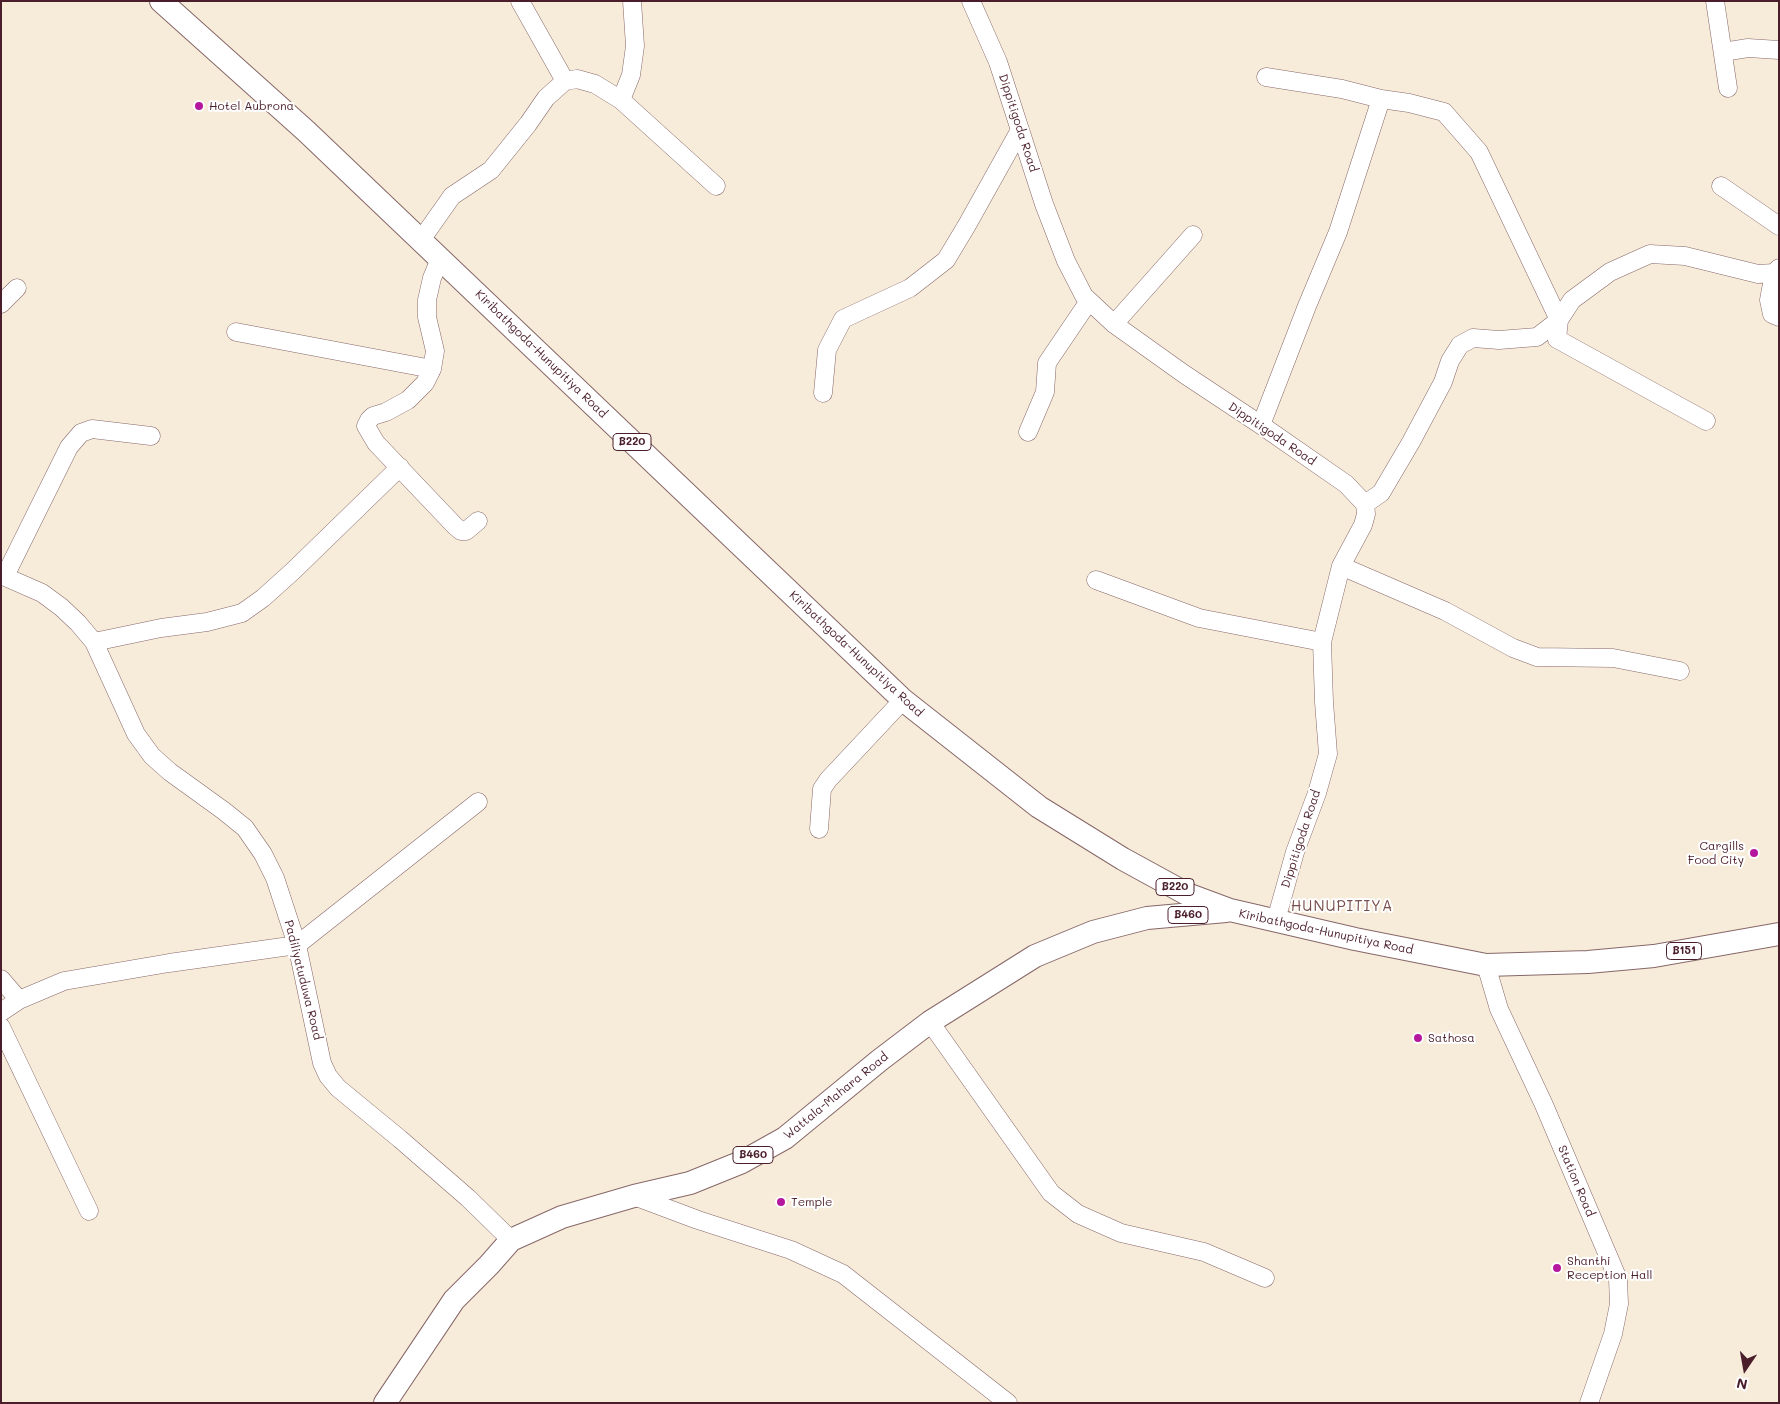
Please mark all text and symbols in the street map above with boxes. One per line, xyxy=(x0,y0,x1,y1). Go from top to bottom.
street label: Dippitigoda Road xyxy=(995,72,1041,174)
place label: Hotel Aubrona xyxy=(209,99,294,113)
marker: Hotel Aubrona xyxy=(193,100,205,112)
street label: Kiribathgoda-Hunupitiya Road xyxy=(472,287,610,421)
street label: Dippitigoda Road xyxy=(1226,399,1318,469)
road number: B220 xyxy=(613,434,651,451)
street label: Kiribathgoda-Hunupitiya Road xyxy=(786,588,926,720)
street label: Dippitigoda Road xyxy=(1278,788,1324,890)
place label: Cargills Food City xyxy=(1688,839,1744,867)
marker: Cargills Food City xyxy=(1748,847,1760,859)
road number: B220 xyxy=(1156,879,1194,896)
district label: HUNUPITIYA xyxy=(1289,897,1395,915)
road number: B460 xyxy=(1168,906,1208,924)
street label: Kiribathgoda-Hunupitiya Road xyxy=(1238,906,1414,958)
street label: Padiliyatuduwa Road xyxy=(281,919,325,1041)
road number: B151 xyxy=(1666,942,1702,959)
place label: Sathosa xyxy=(1428,1031,1475,1045)
marker: Sathosa xyxy=(1412,1032,1424,1044)
street label: Wattala-Mahara Road xyxy=(781,1049,891,1143)
street label: Station Road xyxy=(1555,1143,1597,1219)
road number: B460 xyxy=(733,1146,773,1164)
place label: Temple xyxy=(791,1195,833,1209)
marker: Temple xyxy=(775,1196,787,1208)
place label: Shanthi Reception Hall xyxy=(1567,1254,1653,1282)
marker: Shanthi Reception Hall xyxy=(1551,1262,1563,1274)
north arrow xyxy=(1720,1344,1770,1394)
text: N xyxy=(1735,1374,1749,1395)

